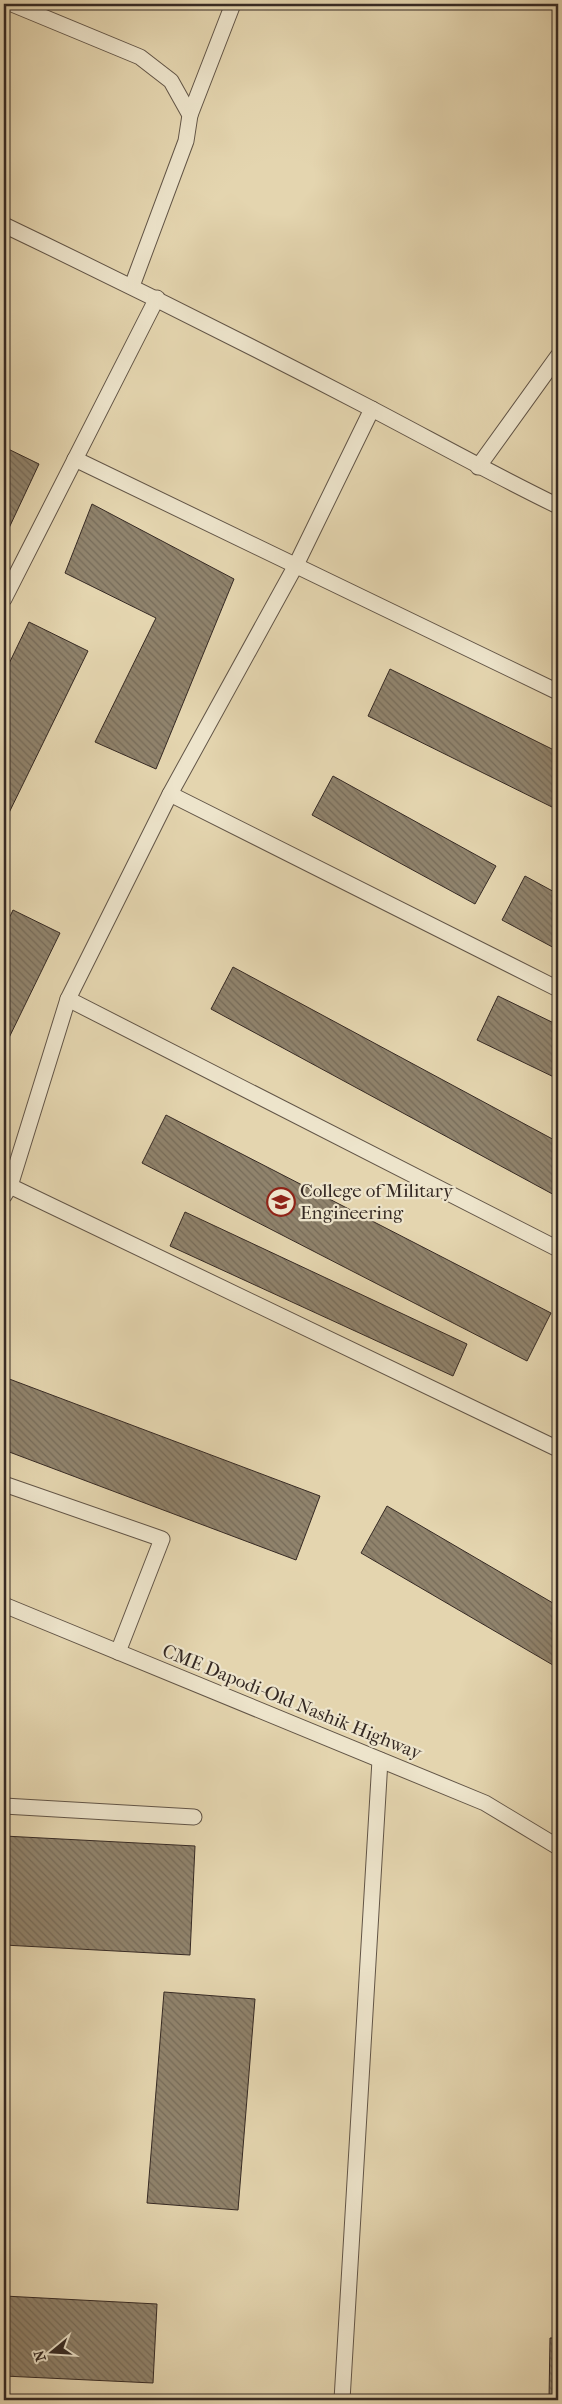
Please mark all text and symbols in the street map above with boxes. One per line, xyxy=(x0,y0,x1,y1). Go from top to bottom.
place label: College of Military Engineering xyxy=(300,1180,454,1224)
school or university icon: College of Military Engineering xyxy=(266,1187,296,1217)
street label: CME Dapodi-Old Nashik Highway xyxy=(159,1640,426,1765)
north arrow xyxy=(28,2326,78,2376)
text: N xyxy=(30,2348,50,2364)

